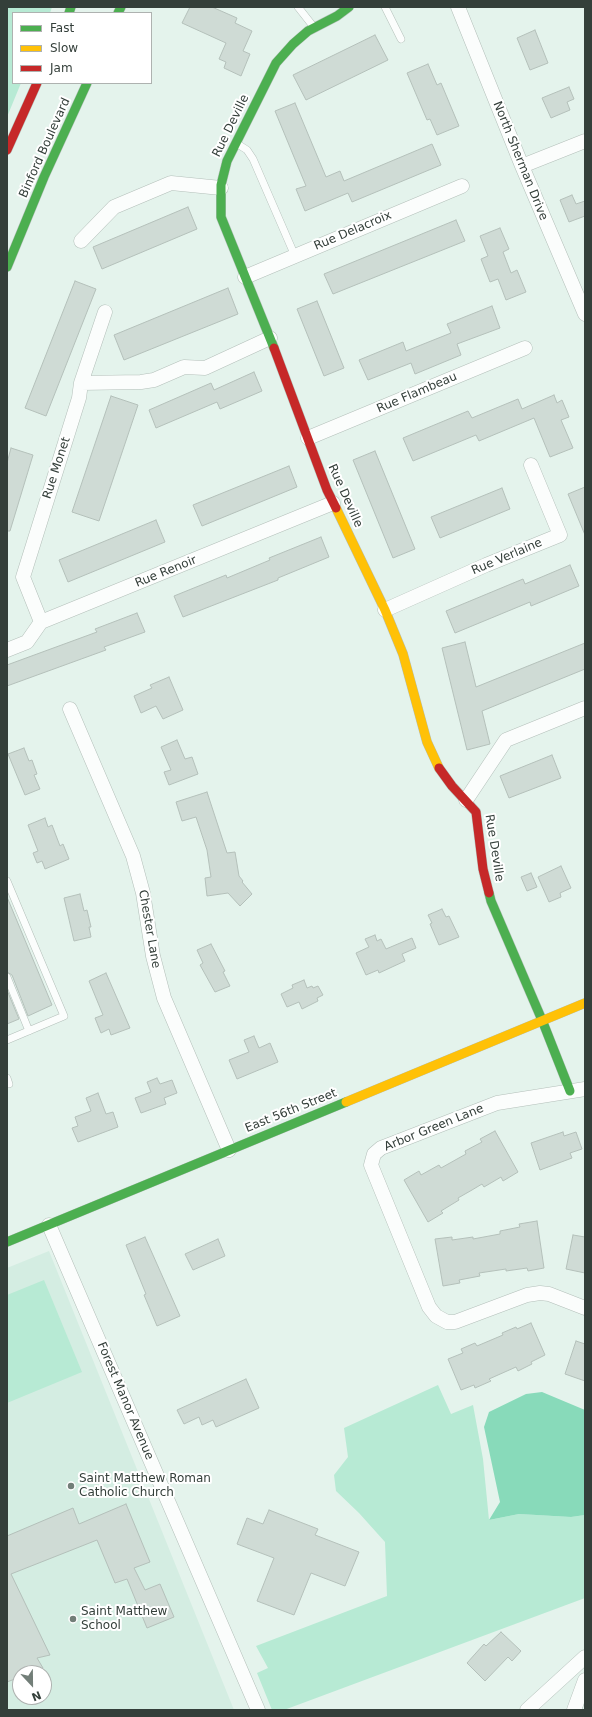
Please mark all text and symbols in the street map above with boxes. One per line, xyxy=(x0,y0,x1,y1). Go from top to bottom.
legend xyxy=(12,12,152,84)
text: Fast xyxy=(50,21,74,35)
text: Slow xyxy=(50,41,78,55)
text: Jam xyxy=(50,61,73,75)
street label: Rue Deville xyxy=(210,92,252,160)
street label: Binford Boulevard xyxy=(17,96,73,200)
street label: North Sherman Drive xyxy=(490,99,550,223)
street label: Rue Delacroix xyxy=(312,208,394,254)
street label: Rue Flambeau xyxy=(375,370,459,416)
street label: Rue Monet xyxy=(40,435,74,501)
street label: Rue Deville xyxy=(325,462,365,530)
street label: Rue Verlaine xyxy=(470,536,544,578)
street label: Rue Renoir xyxy=(133,553,199,591)
street label: Rue Deville xyxy=(482,813,506,883)
street label: Chester Lane xyxy=(135,889,163,969)
street label: East 56th Street xyxy=(243,1086,339,1136)
street label: Arbor Green Lane xyxy=(382,1101,486,1155)
street label: Forest Manor Avenue xyxy=(94,1340,156,1462)
place label: Saint Matthew Roman Catholic Church xyxy=(79,1472,211,1500)
marker: Saint Matthew Roman Catholic Church xyxy=(66,1481,76,1491)
place label: Saint Matthew School xyxy=(81,1605,167,1633)
marker: Saint Matthew School xyxy=(68,1614,78,1624)
north arrow xyxy=(12,1665,52,1705)
text: N xyxy=(30,1688,43,1703)

